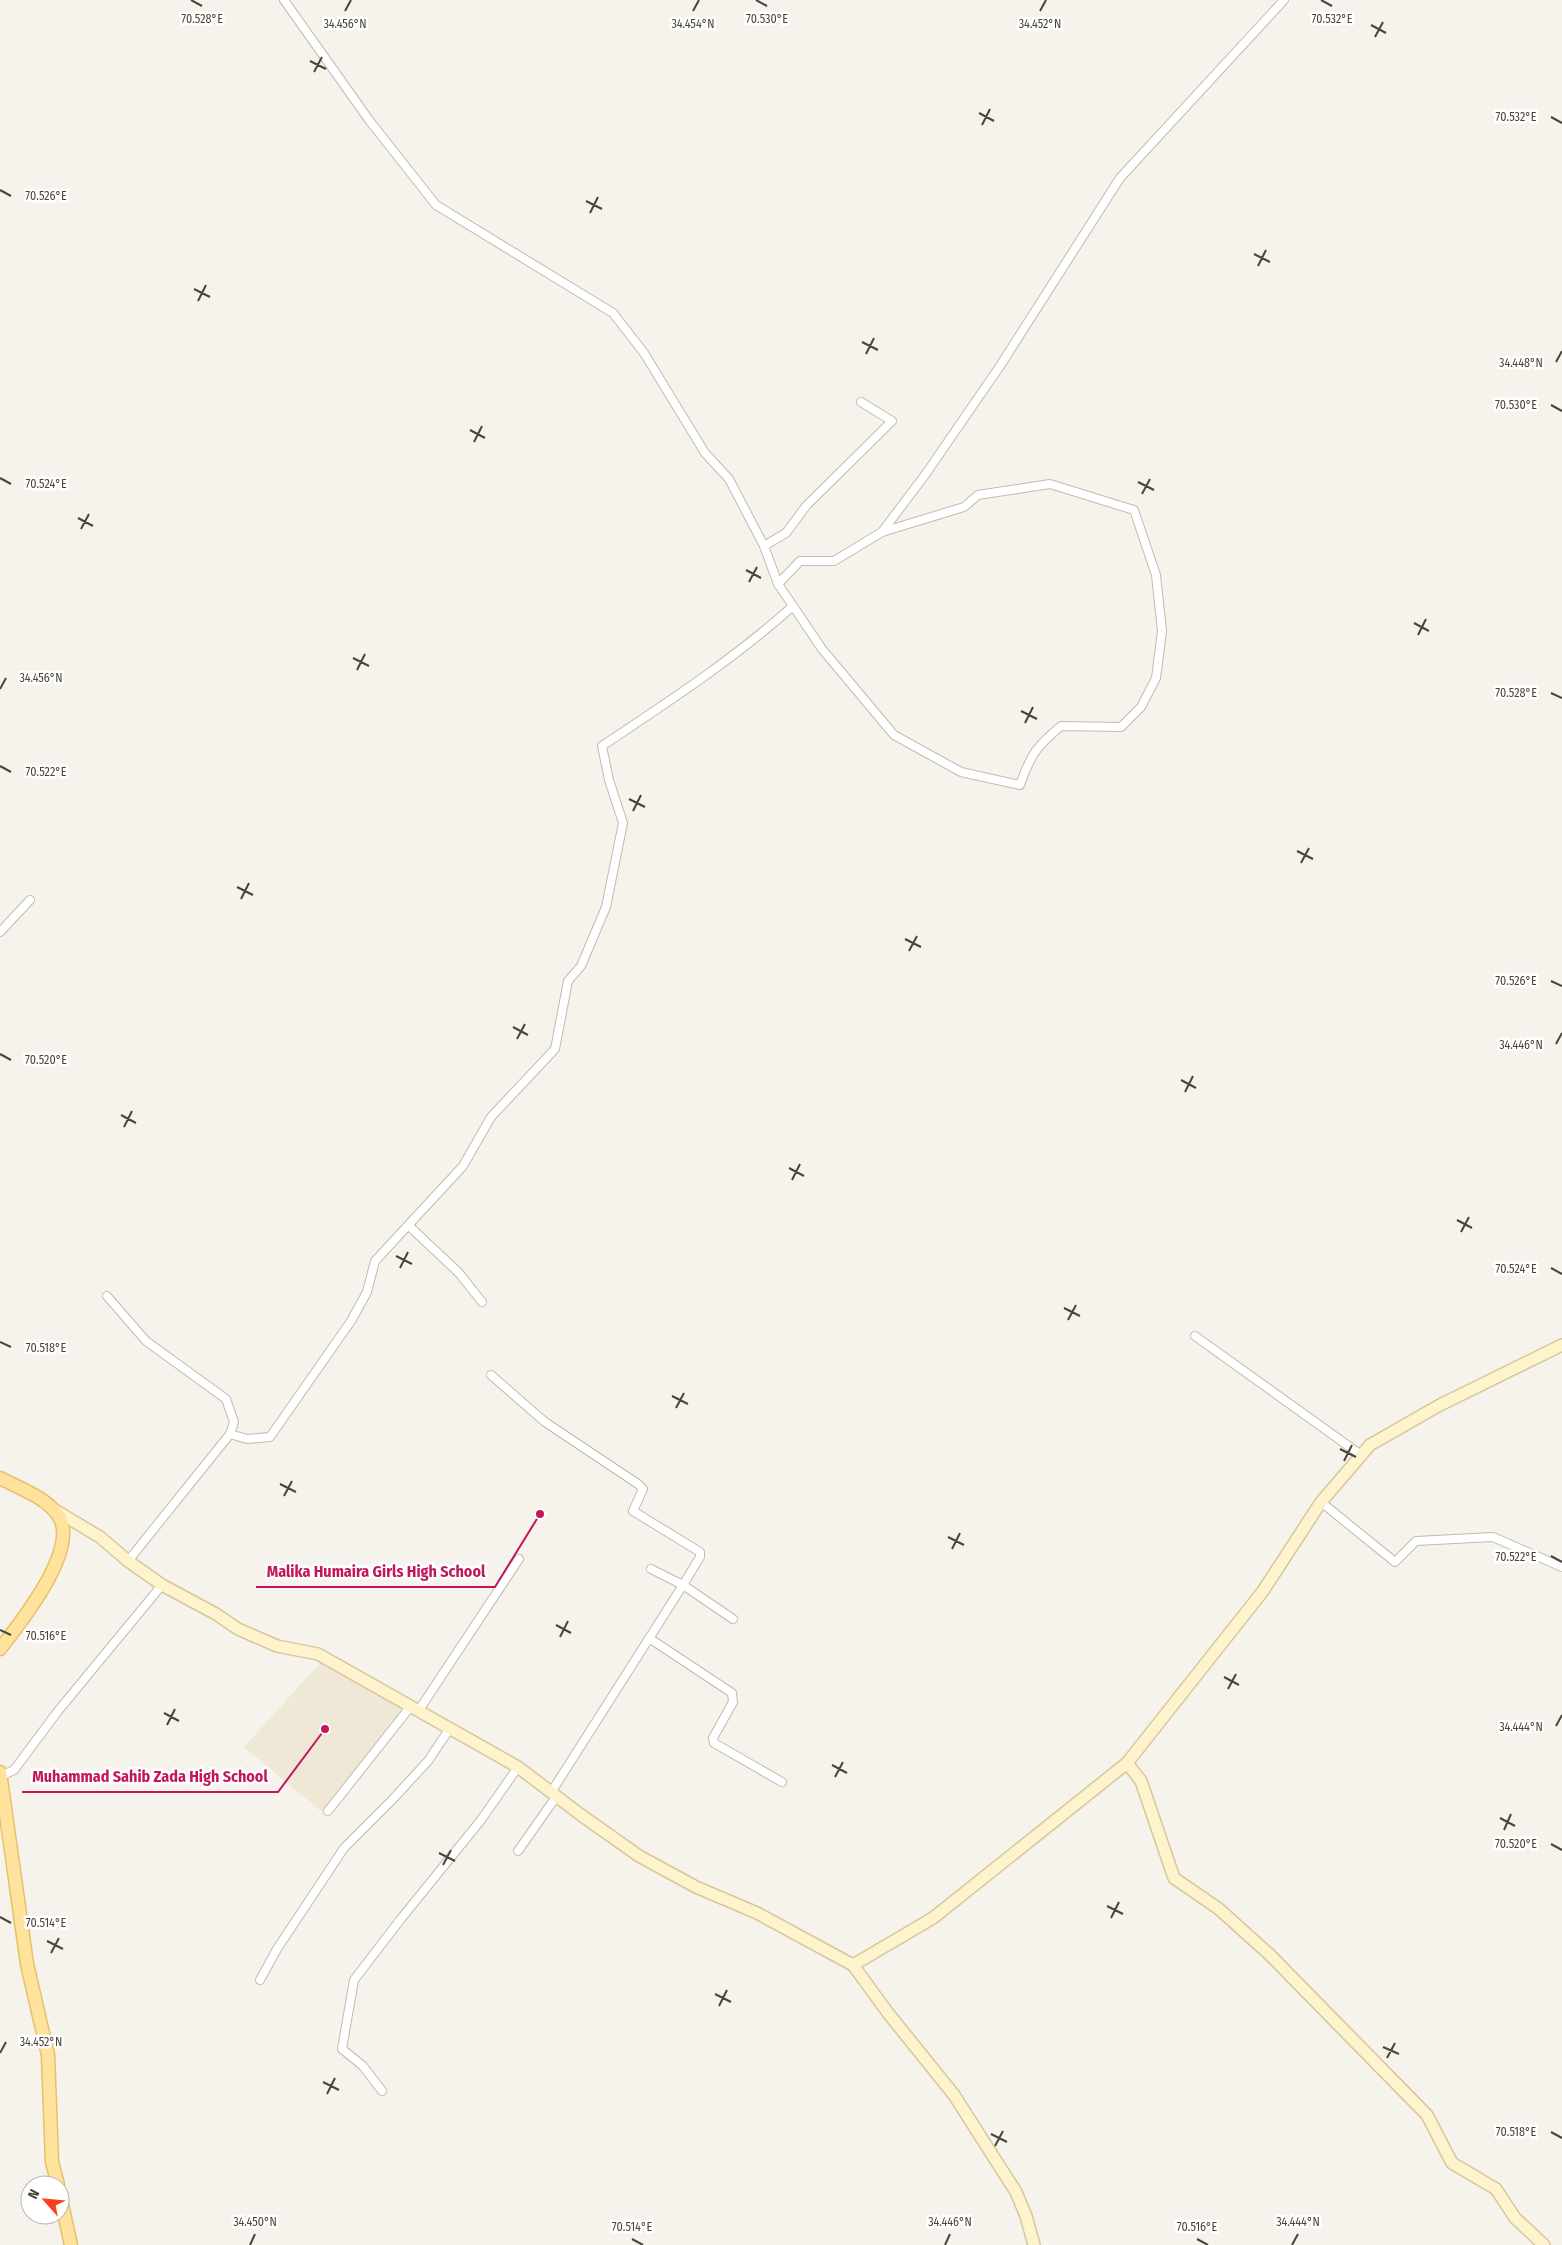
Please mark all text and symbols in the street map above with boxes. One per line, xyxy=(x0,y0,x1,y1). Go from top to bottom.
text: 70.528°E xyxy=(181,12,223,26)
text: 70.530°E xyxy=(746,12,788,26)
text: 70.532°E xyxy=(1312,12,1353,26)
text: 34.456°N xyxy=(323,17,367,31)
text: 34.454°N xyxy=(671,17,715,31)
text: 34.452°N xyxy=(1019,17,1061,31)
text: 70.532°E xyxy=(1496,110,1537,124)
text: 70.526°E xyxy=(25,189,67,203)
text: 34.448°N xyxy=(1499,356,1543,370)
text: 70.530°E xyxy=(1495,398,1537,412)
text: 70.524°E xyxy=(25,477,67,491)
text: 34.456°N xyxy=(19,671,63,685)
text: 70.528°E xyxy=(1495,686,1537,700)
text: 70.522°E xyxy=(26,765,67,779)
text: 70.526°E xyxy=(1495,974,1537,988)
text: 34.446°N xyxy=(1499,1038,1543,1052)
text: 70.520°E xyxy=(25,1053,67,1067)
text: 70.524°E xyxy=(1495,1262,1537,1276)
text: 70.518°E xyxy=(26,1341,67,1355)
text: 70.522°E xyxy=(1496,1550,1537,1564)
callout: Malika Humaira Girls High School xyxy=(256,1556,495,1587)
text: Malika Humaira Girls High School xyxy=(267,1562,486,1581)
text: 70.516°E xyxy=(26,1629,67,1643)
text: 34.444°N xyxy=(1499,1720,1543,1734)
callout: Muhammad Sahib Zada High School xyxy=(22,1761,278,1792)
text: Muhammad Sahib Zada High School xyxy=(32,1767,268,1786)
text: 70.520°E xyxy=(1495,1837,1537,1851)
text: 70.514°E xyxy=(26,1916,67,1930)
text: 34.452°N xyxy=(20,2035,62,2049)
text: 70.518°E xyxy=(1496,2125,1537,2139)
north arrow xyxy=(20,2175,70,2225)
text: N xyxy=(24,2187,43,2202)
text: 34.450°N xyxy=(233,2215,277,2229)
text: 34.446°N xyxy=(928,2215,972,2229)
text: 34.444°N xyxy=(1276,2215,1320,2229)
text: 70.514°E xyxy=(612,2220,653,2234)
text: 70.516°E xyxy=(1177,2220,1218,2234)

